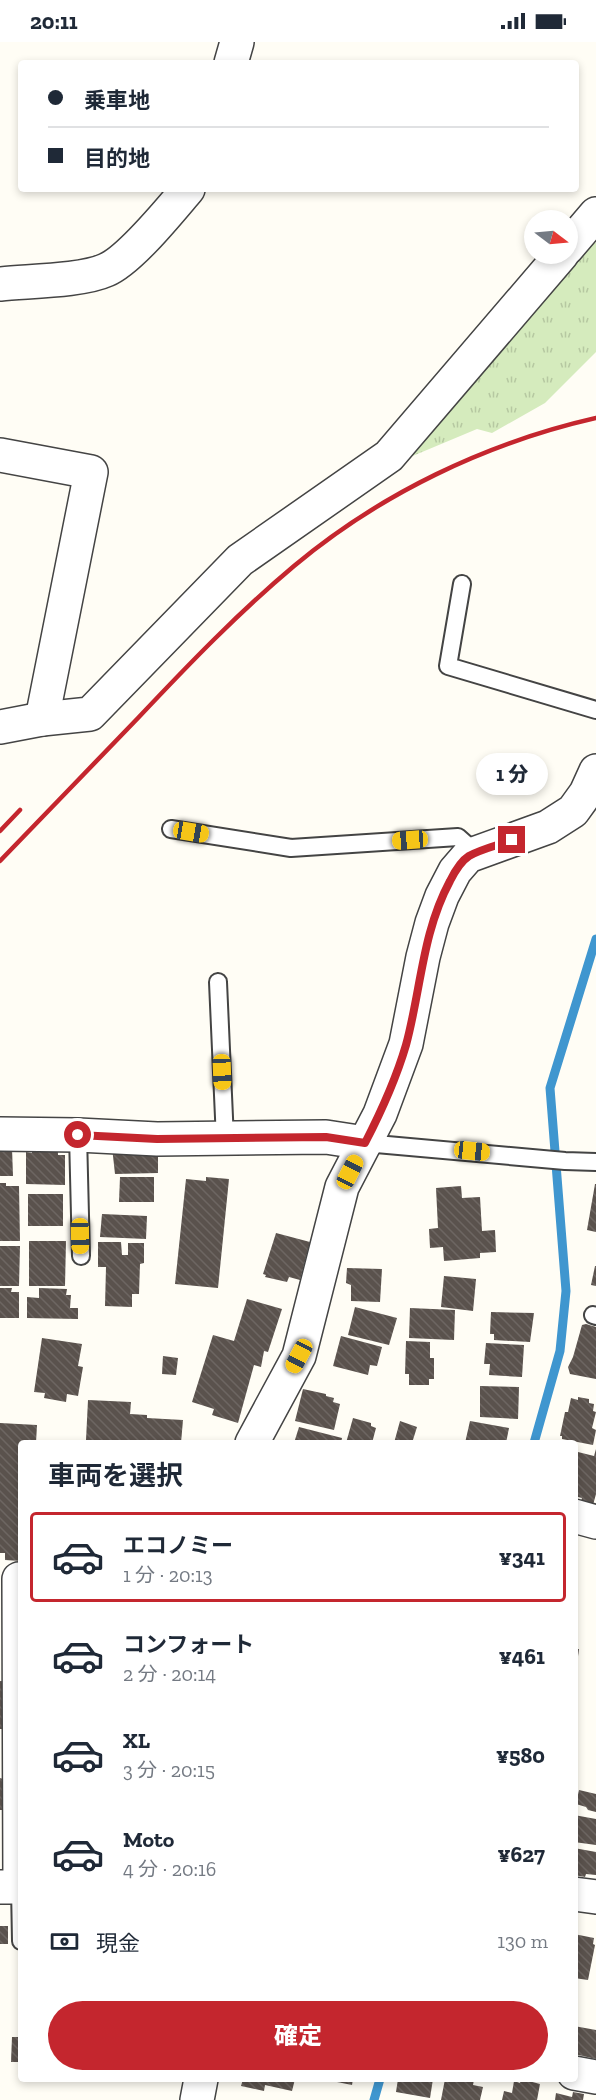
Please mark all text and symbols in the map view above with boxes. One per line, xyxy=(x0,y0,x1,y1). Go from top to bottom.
text: 20:11 xyxy=(30,8,78,35)
text: 乗車地 xyxy=(84,87,150,114)
text: 目的地 xyxy=(84,145,150,172)
north arrow xyxy=(524,210,578,264)
map controls xyxy=(524,210,578,264)
callout: 1 分 xyxy=(476,753,548,795)
text: 1 分 xyxy=(496,762,528,786)
car xyxy=(172,820,210,844)
route end xyxy=(498,826,525,853)
car xyxy=(391,830,429,850)
car xyxy=(212,1054,232,1090)
route start xyxy=(64,1121,91,1148)
car xyxy=(453,1140,491,1162)
car xyxy=(334,1152,366,1192)
car xyxy=(71,1218,89,1254)
car xyxy=(283,1336,315,1376)
text: 車両を選択 xyxy=(48,1460,183,1492)
icon: car xyxy=(51,1530,105,1584)
text: エコノミー xyxy=(123,1532,233,1559)
text: ¥341 xyxy=(499,1544,545,1571)
text: 1 分 · 20:13 xyxy=(123,1563,212,1587)
icon: car xyxy=(51,1629,105,1683)
text: コンフォート xyxy=(123,1631,254,1658)
text: ¥461 xyxy=(499,1643,545,1670)
text: 2 分 · 20:14 xyxy=(123,1662,216,1686)
text: XL xyxy=(123,1727,150,1754)
icon: car xyxy=(51,1728,105,1782)
text: ¥580 xyxy=(496,1742,545,1769)
text: 3 分 · 20:15 xyxy=(123,1758,215,1782)
text: Moto xyxy=(123,1826,174,1853)
icon: car xyxy=(51,1827,105,1881)
text: ¥627 xyxy=(497,1841,545,1868)
text: 4 分 · 20:16 xyxy=(123,1857,216,1881)
icon: cash xyxy=(48,1925,81,1958)
text: 130 m xyxy=(497,1929,548,1953)
text: 現金 xyxy=(96,1930,140,1957)
button: 確定 xyxy=(48,2001,548,2070)

